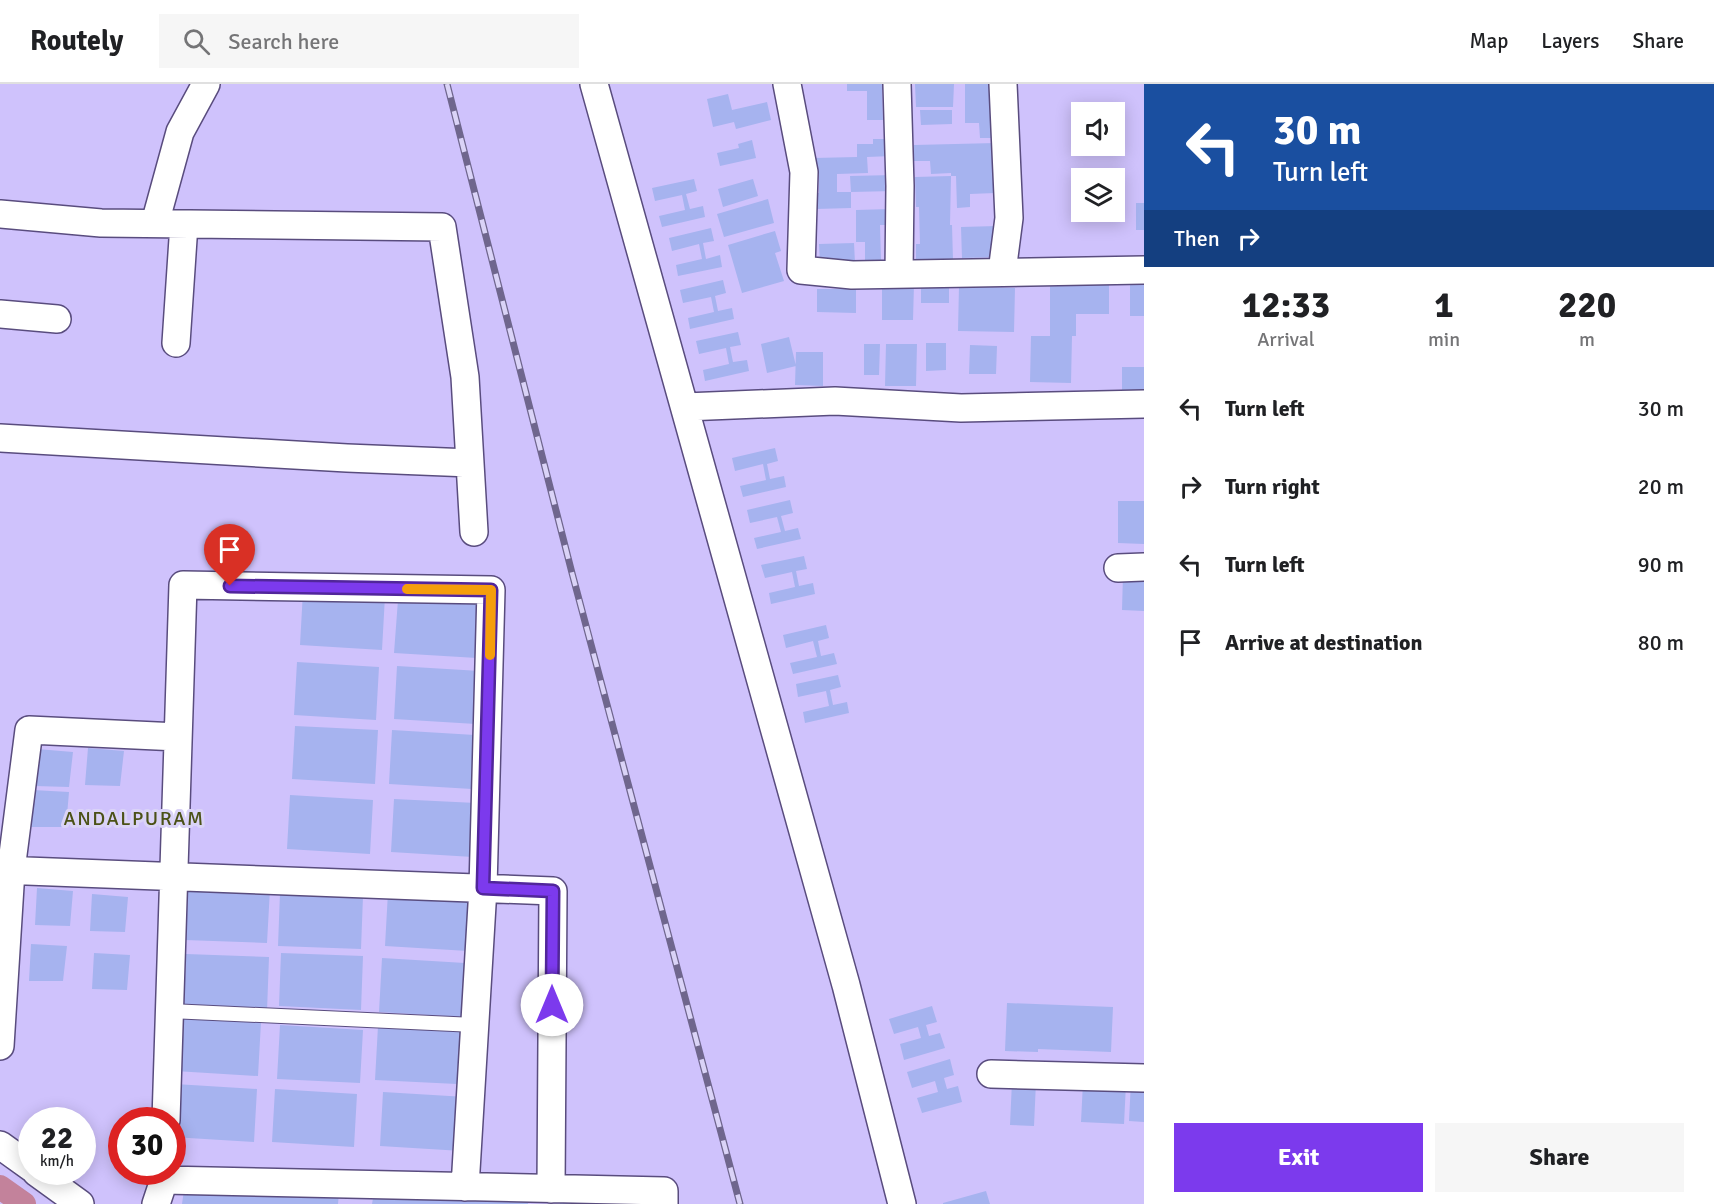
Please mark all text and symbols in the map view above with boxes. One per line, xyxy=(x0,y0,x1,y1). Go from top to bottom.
search box xyxy=(159,14,579,68)
text: Routely xyxy=(30,24,123,58)
icon: search xyxy=(180,25,213,58)
text: Search here xyxy=(228,28,339,55)
text: Map xyxy=(1470,28,1508,54)
text: Layers xyxy=(1541,28,1599,54)
text: Share xyxy=(1632,28,1684,54)
map controls xyxy=(1071,102,1125,222)
button: sound xyxy=(1071,102,1125,156)
text: 30 m xyxy=(1273,105,1362,156)
icon: left xyxy=(1174,108,1252,186)
text: Turn left xyxy=(1273,156,1368,189)
button: layers xyxy=(1071,168,1125,222)
icon: right xyxy=(1232,222,1265,255)
text: Then xyxy=(1174,225,1220,252)
text: 12:33 xyxy=(1242,283,1330,328)
text: 1 xyxy=(1434,283,1454,328)
text: 220 xyxy=(1558,283,1616,328)
text: Arrival xyxy=(1257,327,1315,352)
text: min xyxy=(1428,327,1460,352)
text: m xyxy=(1579,327,1595,352)
icon: left xyxy=(1174,392,1207,425)
text: Turn left xyxy=(1225,395,1305,422)
text: 30 m xyxy=(1638,395,1684,422)
icon: right xyxy=(1174,470,1207,503)
text: Turn right xyxy=(1225,473,1320,500)
text: 20 m xyxy=(1638,473,1684,500)
pin xyxy=(204,524,255,586)
icon: arrive xyxy=(213,533,246,566)
icon: left xyxy=(1174,548,1207,581)
text: Turn left xyxy=(1225,551,1305,578)
text: 90 m xyxy=(1638,551,1684,578)
icon: arrive xyxy=(1174,626,1207,659)
text: Arrive at destination xyxy=(1225,629,1422,656)
text: 80 m xyxy=(1638,629,1684,656)
district label: ANDALPURAM xyxy=(63,806,205,831)
position arrow xyxy=(520,973,584,1037)
speed limit sign: 30 xyxy=(108,1107,186,1185)
text: 22 xyxy=(41,1120,73,1157)
button: Exit xyxy=(1174,1123,1423,1192)
button: Share xyxy=(1435,1123,1684,1192)
text: km/h xyxy=(40,1152,74,1170)

